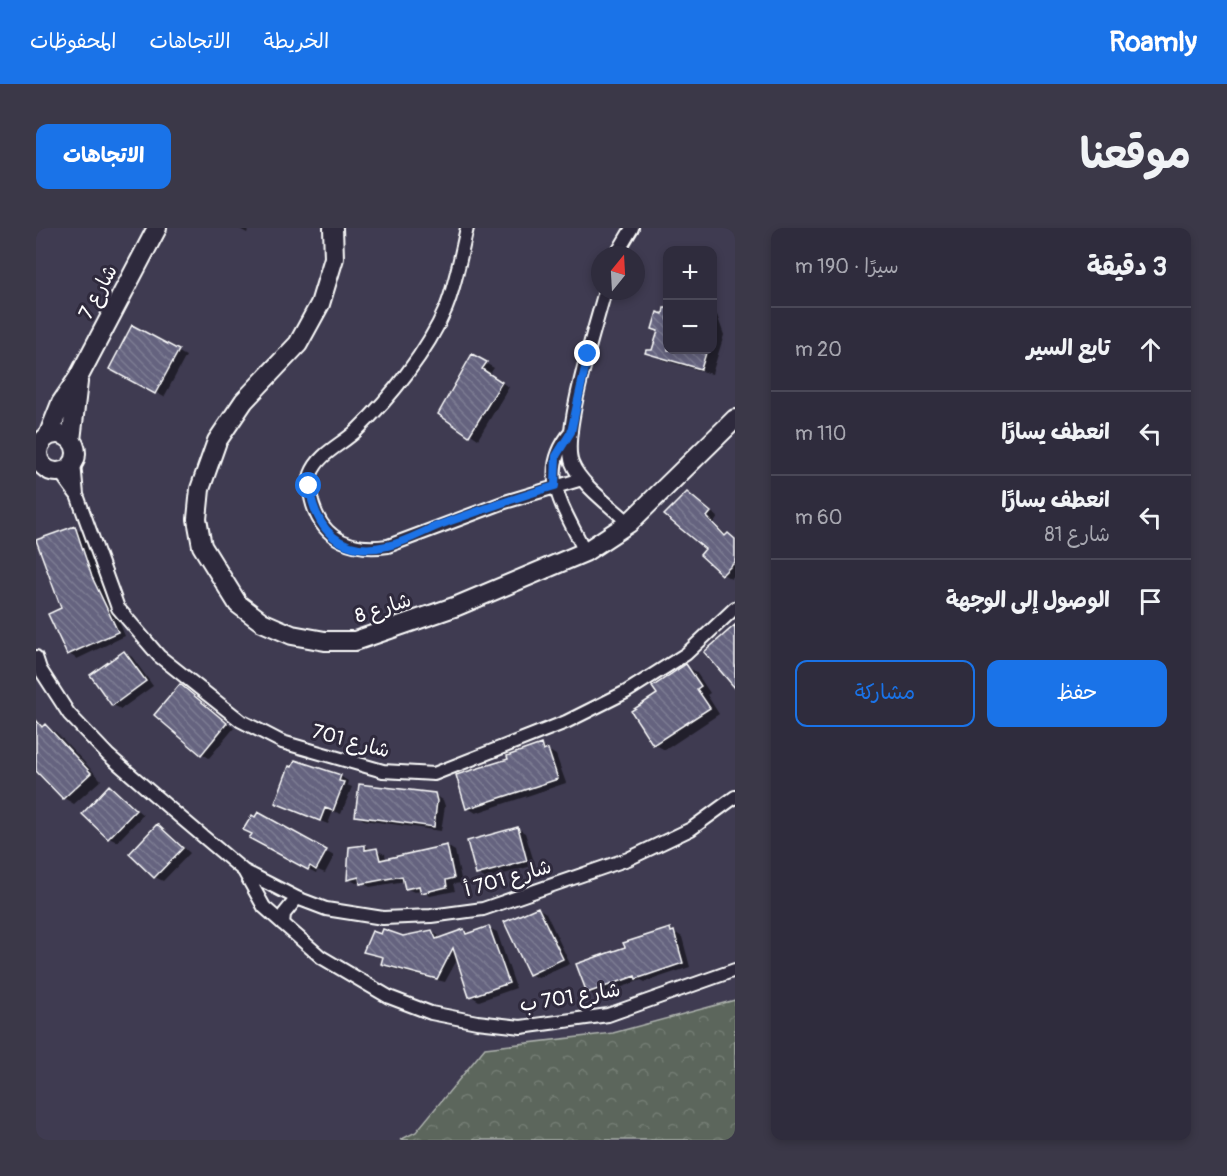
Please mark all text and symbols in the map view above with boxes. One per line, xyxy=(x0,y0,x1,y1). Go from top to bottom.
text: Roamly xyxy=(1109,25,1197,60)
text: المحفوظات xyxy=(30,28,116,55)
text: الاتجاهات xyxy=(149,28,231,55)
text: الخريطة xyxy=(264,28,329,55)
button: الاتجاهات xyxy=(36,124,171,189)
text: موقعنا xyxy=(1080,129,1191,181)
north arrow xyxy=(591,246,645,300)
map controls xyxy=(663,246,717,354)
button: + xyxy=(663,246,717,300)
text: 3 دقيقة xyxy=(1087,251,1167,283)
text: سيرًا · 190 m xyxy=(795,254,899,279)
street label: شارع 7 xyxy=(73,260,124,324)
button: − xyxy=(663,300,717,354)
icon: ahead xyxy=(1134,333,1167,366)
text: تابع السير xyxy=(1027,334,1110,362)
text: 20 m xyxy=(795,337,842,362)
route end xyxy=(574,340,600,366)
icon: left xyxy=(1134,417,1167,450)
text: انعطف يسارًا xyxy=(1001,418,1110,446)
text: 110 m xyxy=(795,421,846,446)
route start xyxy=(295,472,321,498)
text: انعطف يسارًا xyxy=(1001,486,1110,514)
icon: left xyxy=(1134,501,1167,534)
text: 60 m xyxy=(795,505,842,530)
text: شارع 81 xyxy=(1044,522,1110,547)
icon: arrive xyxy=(1134,585,1167,618)
text: الوصول إلى الوجهة xyxy=(946,586,1110,614)
street label: شارع 8 xyxy=(352,587,415,630)
button: مشاركة xyxy=(795,660,975,727)
button: حفظ xyxy=(987,660,1167,727)
street label: شارع 701 xyxy=(309,719,393,764)
street label: شارع 701 أ xyxy=(462,854,554,903)
street label: شارع 701 ب xyxy=(518,977,622,1018)

